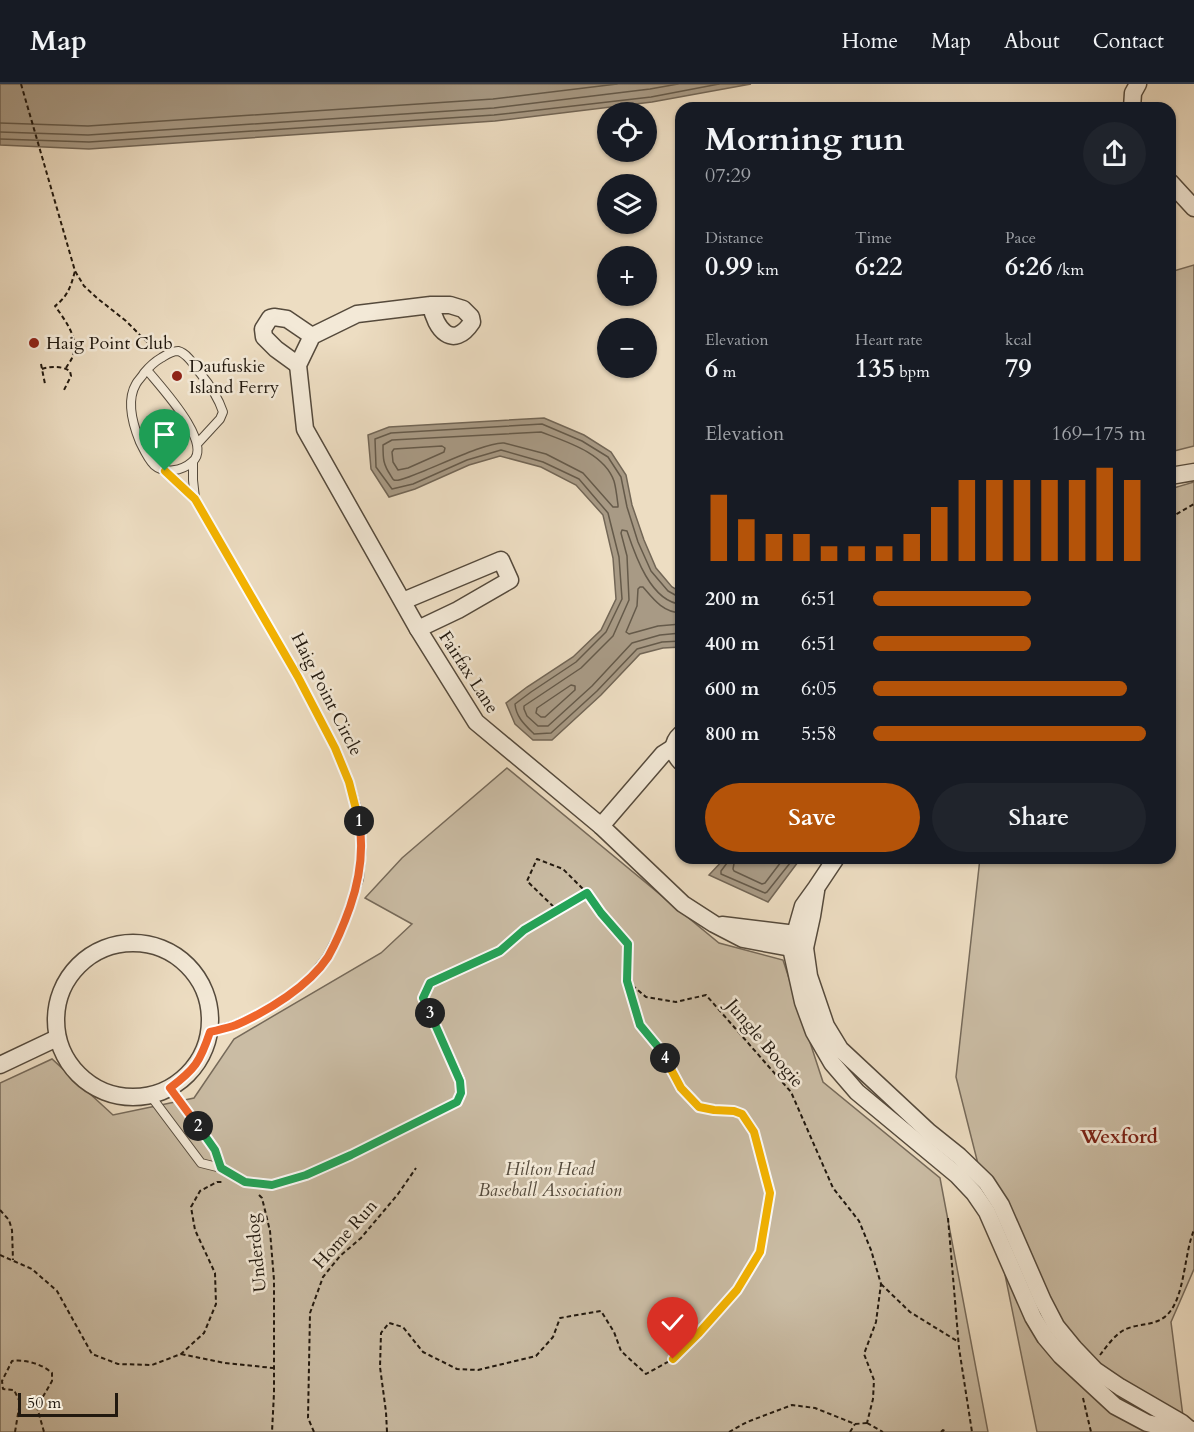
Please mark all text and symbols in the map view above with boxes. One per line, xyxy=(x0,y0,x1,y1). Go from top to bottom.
text: Map xyxy=(30,22,87,60)
text: Home xyxy=(842,27,898,56)
text: Map xyxy=(931,27,971,56)
text: About xyxy=(1004,27,1060,56)
text: Contact xyxy=(1093,27,1164,56)
map controls xyxy=(597,102,657,378)
button: locate xyxy=(597,102,657,162)
text: Morning run xyxy=(705,117,905,162)
button: share xyxy=(1083,122,1146,185)
text: 07:29 xyxy=(705,162,751,189)
button: layers xyxy=(597,174,657,234)
text: Distance xyxy=(705,227,763,249)
text: Time xyxy=(855,227,892,249)
text: Pace xyxy=(1005,227,1036,249)
button: + xyxy=(597,246,657,306)
text: 0.99 xyxy=(705,249,753,284)
text: 6:22 xyxy=(855,249,903,284)
text: 6:26 xyxy=(1005,249,1053,284)
text: km xyxy=(753,259,779,281)
text: /km xyxy=(1053,259,1084,281)
button: − xyxy=(597,318,657,378)
text: Elevation xyxy=(705,329,769,351)
text: Heart rate xyxy=(855,329,923,351)
text: kcal xyxy=(1005,329,1032,351)
place label: Haig Point Club xyxy=(46,331,173,356)
marker: Haig Point Club xyxy=(27,336,41,350)
text: 6 xyxy=(705,351,718,386)
text: 135 xyxy=(855,351,895,386)
text: 79 xyxy=(1005,351,1032,386)
place label: Daufuskie Island Ferry xyxy=(189,354,280,400)
text: m xyxy=(718,361,736,383)
text: bpm xyxy=(895,361,930,383)
marker: Daufuskie Island Ferry xyxy=(170,369,184,383)
pin xyxy=(139,409,190,471)
icon: arrive xyxy=(148,418,181,451)
text: Elevation xyxy=(705,420,784,447)
text: 169–175 m xyxy=(1051,420,1146,447)
text: 200 m xyxy=(705,585,760,612)
text: 6:51 xyxy=(801,585,837,612)
street label: Fairfax Lane xyxy=(433,626,505,718)
street label: Haig Point Circle xyxy=(285,628,368,760)
text: 400 m xyxy=(705,630,760,657)
text: 6:51 xyxy=(801,630,837,657)
text: 600 m xyxy=(705,675,760,702)
text: 6:05 xyxy=(801,675,837,702)
text: 800 m xyxy=(705,720,760,747)
text: 5:58 xyxy=(801,720,837,747)
button: Save xyxy=(705,783,920,852)
button: Share xyxy=(932,783,1146,852)
pin: 1 xyxy=(344,806,374,836)
text: 1 xyxy=(355,810,363,832)
street label: Jungle Boogie xyxy=(718,991,809,1093)
pin: 3 xyxy=(415,998,445,1028)
text: 3 xyxy=(426,1002,434,1024)
pin: 4 xyxy=(650,1043,680,1073)
text: 4 xyxy=(661,1047,669,1069)
pin: 2 xyxy=(183,1111,213,1141)
text: 2 xyxy=(194,1115,202,1137)
district label: Wexford xyxy=(1079,1123,1159,1150)
park label: Hilton Head Baseball Association xyxy=(478,1157,622,1203)
street label: Home Run xyxy=(307,1194,384,1275)
street label: Underdog xyxy=(240,1212,273,1293)
pin xyxy=(647,1297,698,1359)
icon: check xyxy=(656,1306,689,1339)
scale bar xyxy=(18,1390,118,1418)
text: 50 m xyxy=(27,1392,61,1414)

